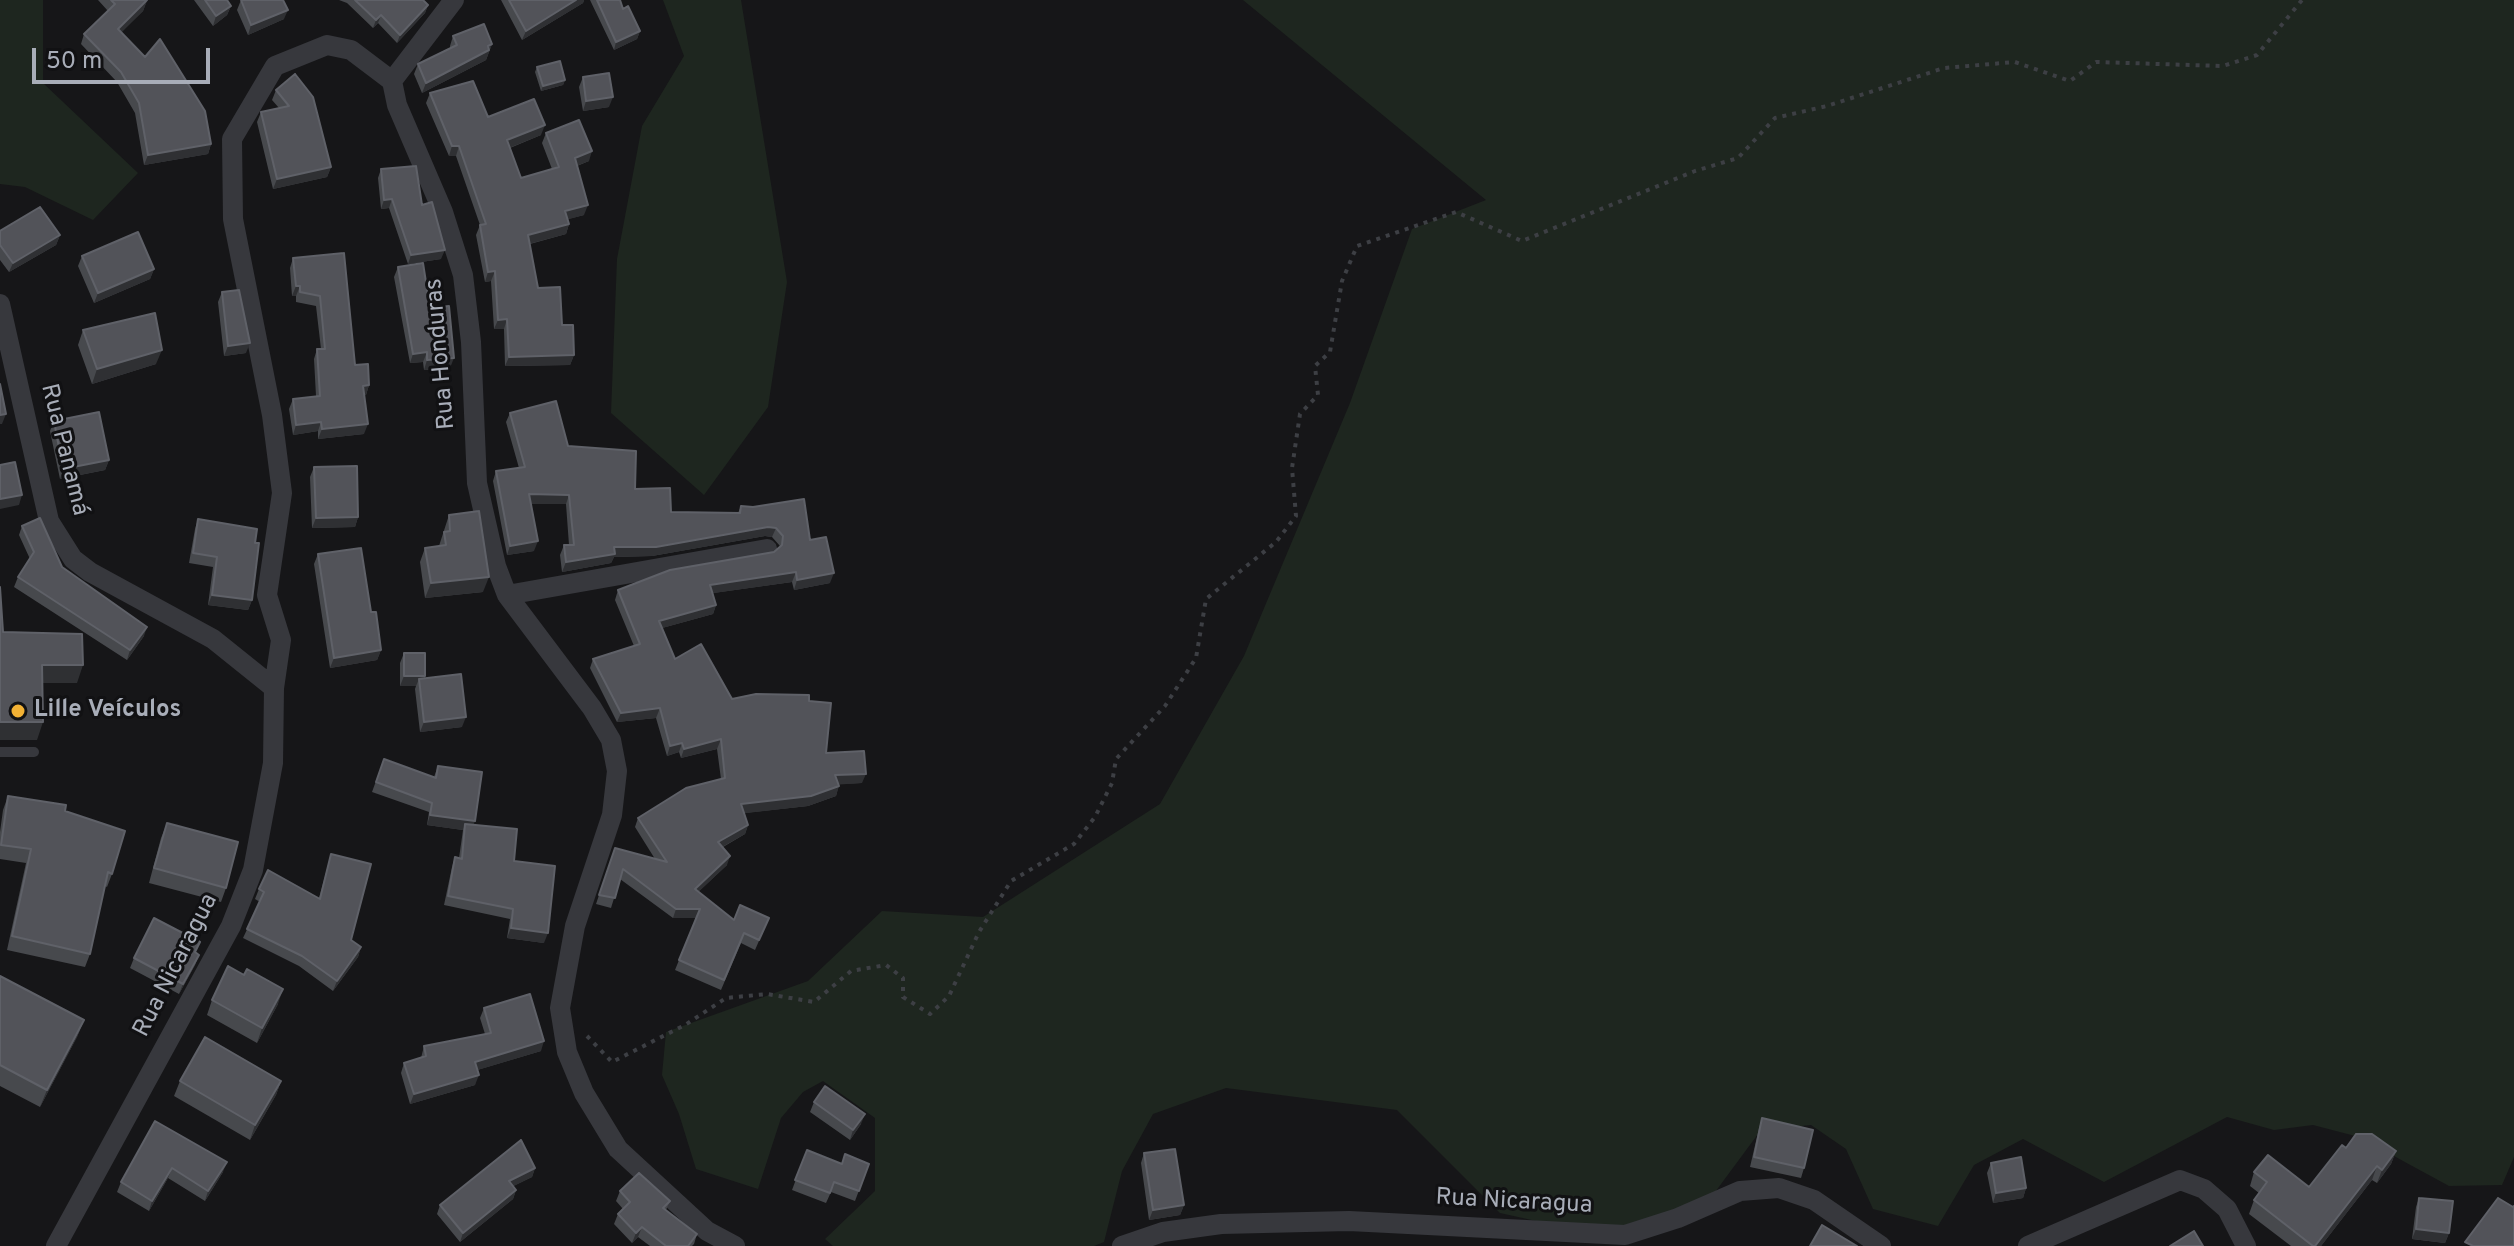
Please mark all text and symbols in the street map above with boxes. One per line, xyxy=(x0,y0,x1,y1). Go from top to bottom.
scale bar xyxy=(36,32,214,82)
text: 50 m xyxy=(46,47,102,77)
street label: Rua Honduras xyxy=(421,277,463,431)
street label: Rua Panamá xyxy=(33,381,93,519)
place label: Lille Veículos xyxy=(34,697,181,725)
marker: Lille Veículos xyxy=(9,702,27,720)
street label: Rua Nicaragua xyxy=(129,890,225,1042)
street label: Rua Nicaragua xyxy=(1435,1185,1593,1221)

